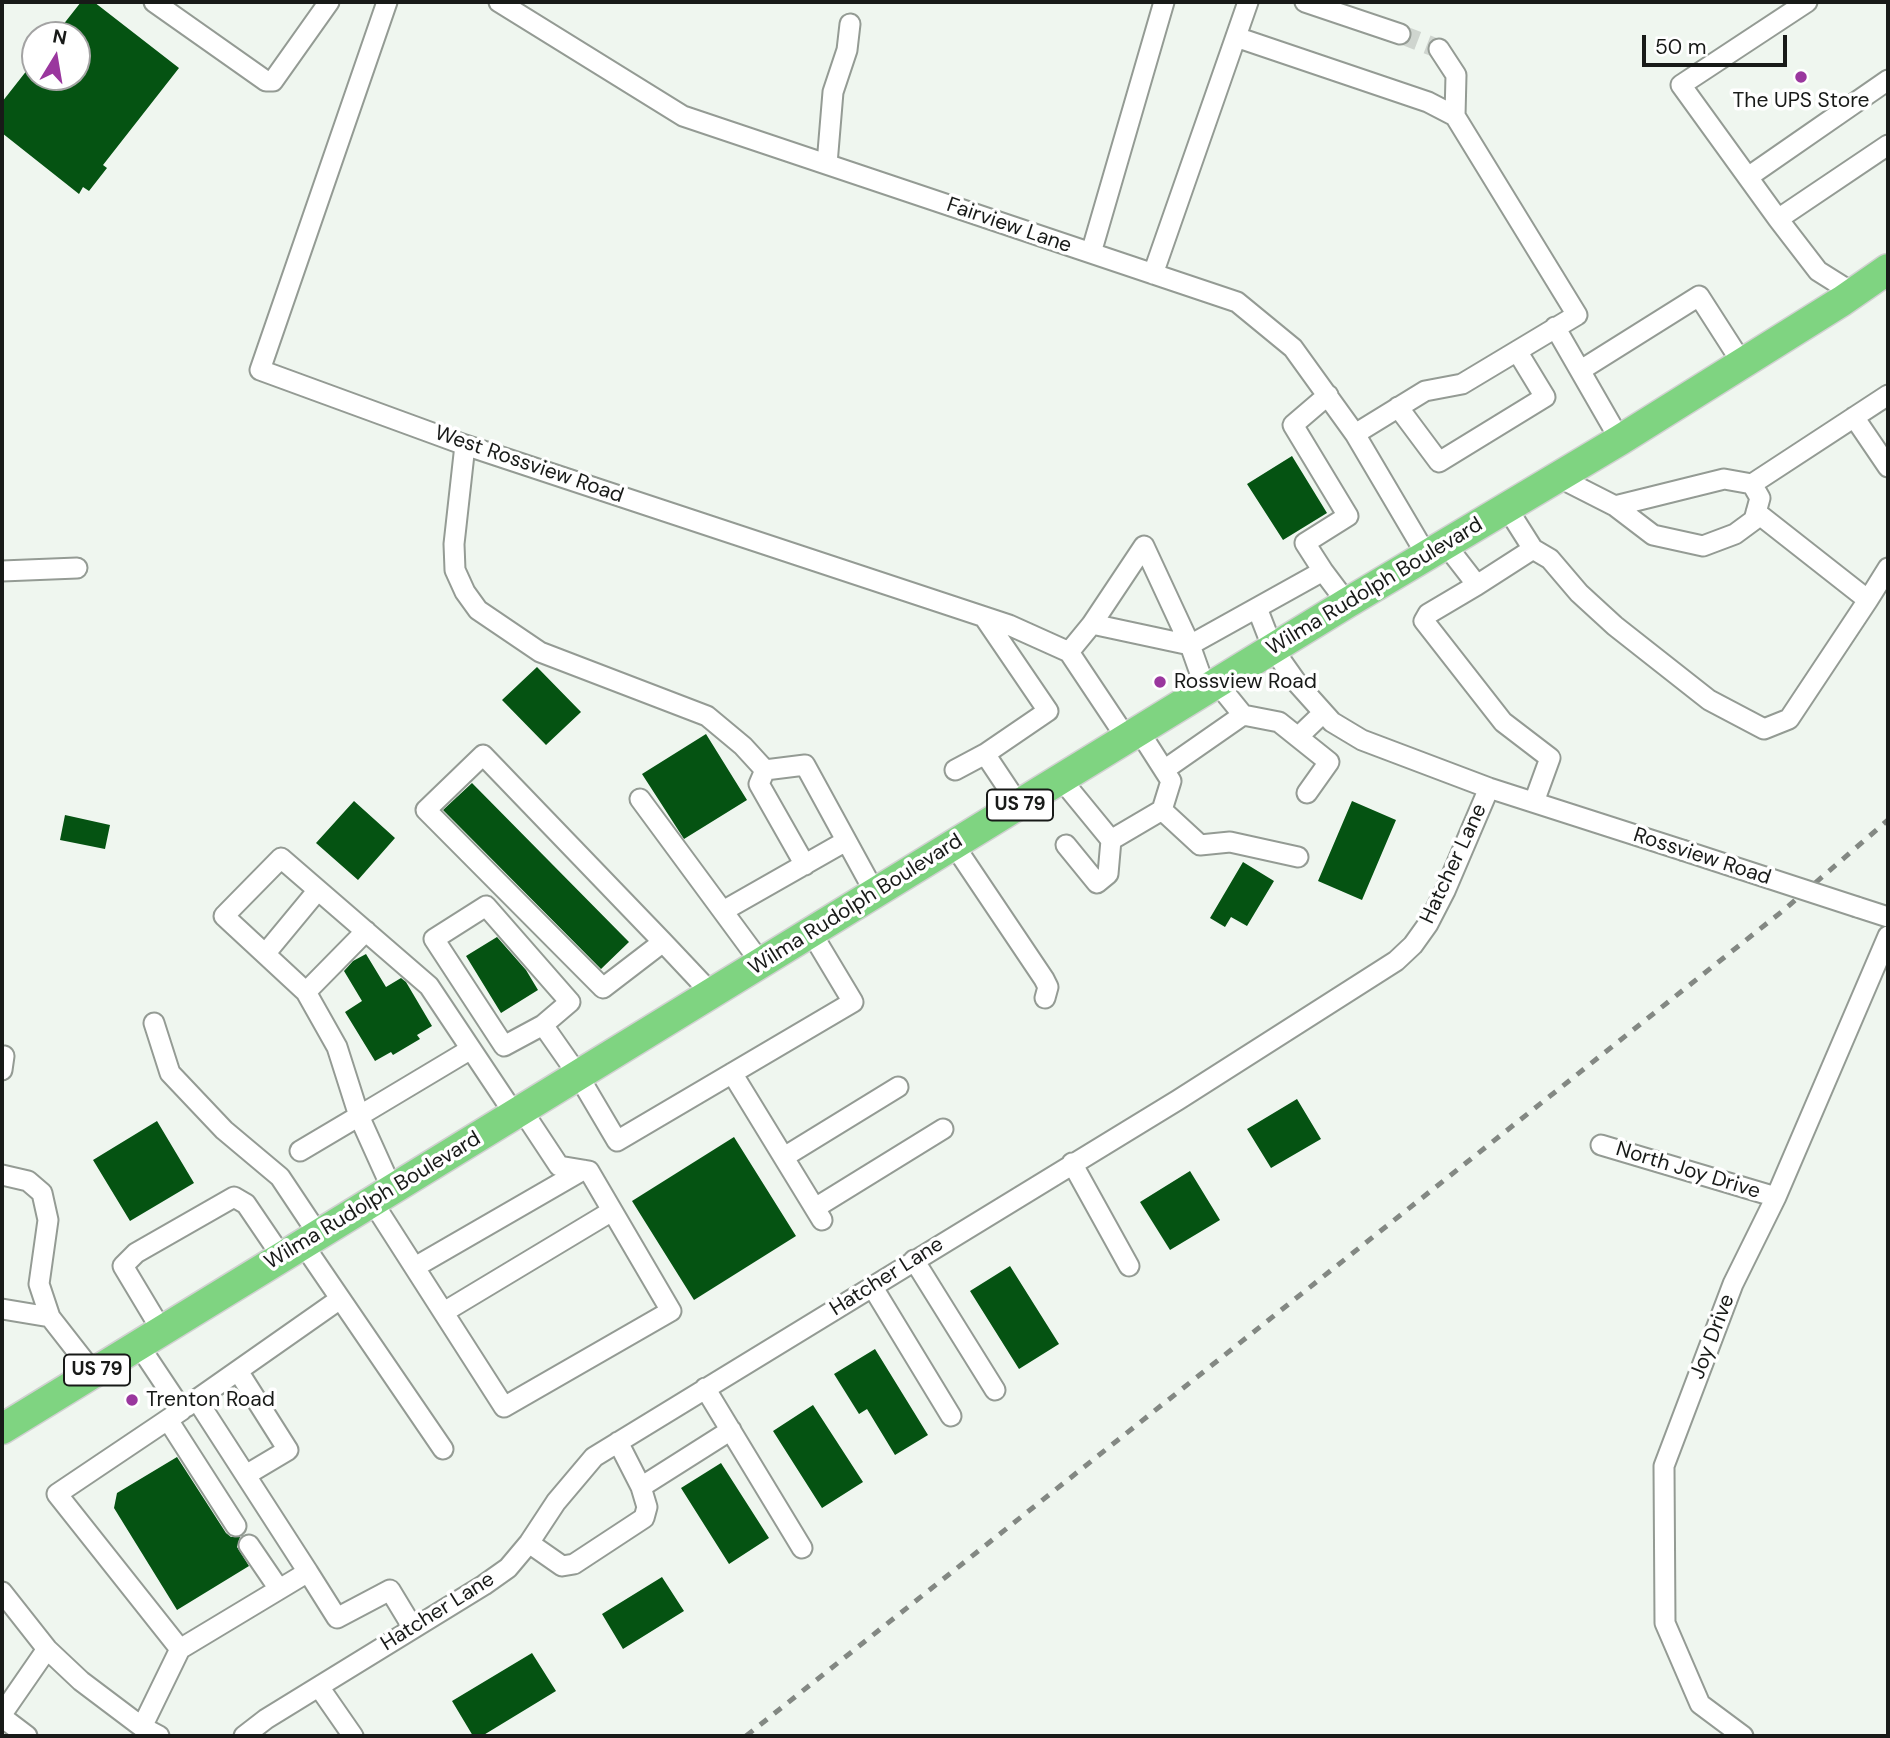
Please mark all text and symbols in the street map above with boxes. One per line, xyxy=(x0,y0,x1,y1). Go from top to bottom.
north arrow xyxy=(21,21,91,91)
scale bar xyxy=(1645,21,1790,65)
text: N xyxy=(51,23,69,50)
text: 50 m xyxy=(1655,33,1706,61)
marker: The UPS Store xyxy=(1793,69,1809,85)
place label: The UPS Store xyxy=(1733,88,1869,114)
street label: Fairview Lane xyxy=(943,193,1075,259)
street label: West Rossview Road xyxy=(431,421,627,509)
street label: Wilma Rudolph Boulevard xyxy=(1263,513,1487,661)
place label: Rossview Road xyxy=(1174,669,1317,695)
marker: Rossview Road xyxy=(1152,674,1168,690)
road number: US 79 xyxy=(987,790,1053,820)
street label: Hatcher Lane xyxy=(1415,800,1493,928)
street label: Rossview Road xyxy=(1630,823,1774,891)
street label: Wilma Rudolph Boulevard xyxy=(744,829,968,981)
street label: Wilma Rudolph Boulevard xyxy=(261,1127,485,1275)
street label: North Joy Drive xyxy=(1613,1137,1763,1205)
street label: Hatcher Lane xyxy=(826,1232,948,1322)
street label: Joy Drive xyxy=(1685,1291,1741,1383)
road number: US 79 xyxy=(64,1354,130,1386)
place label: Trenton Road xyxy=(146,1387,275,1413)
marker: Trenton Road xyxy=(124,1392,140,1408)
street label: Hatcher Lane xyxy=(377,1567,499,1657)

